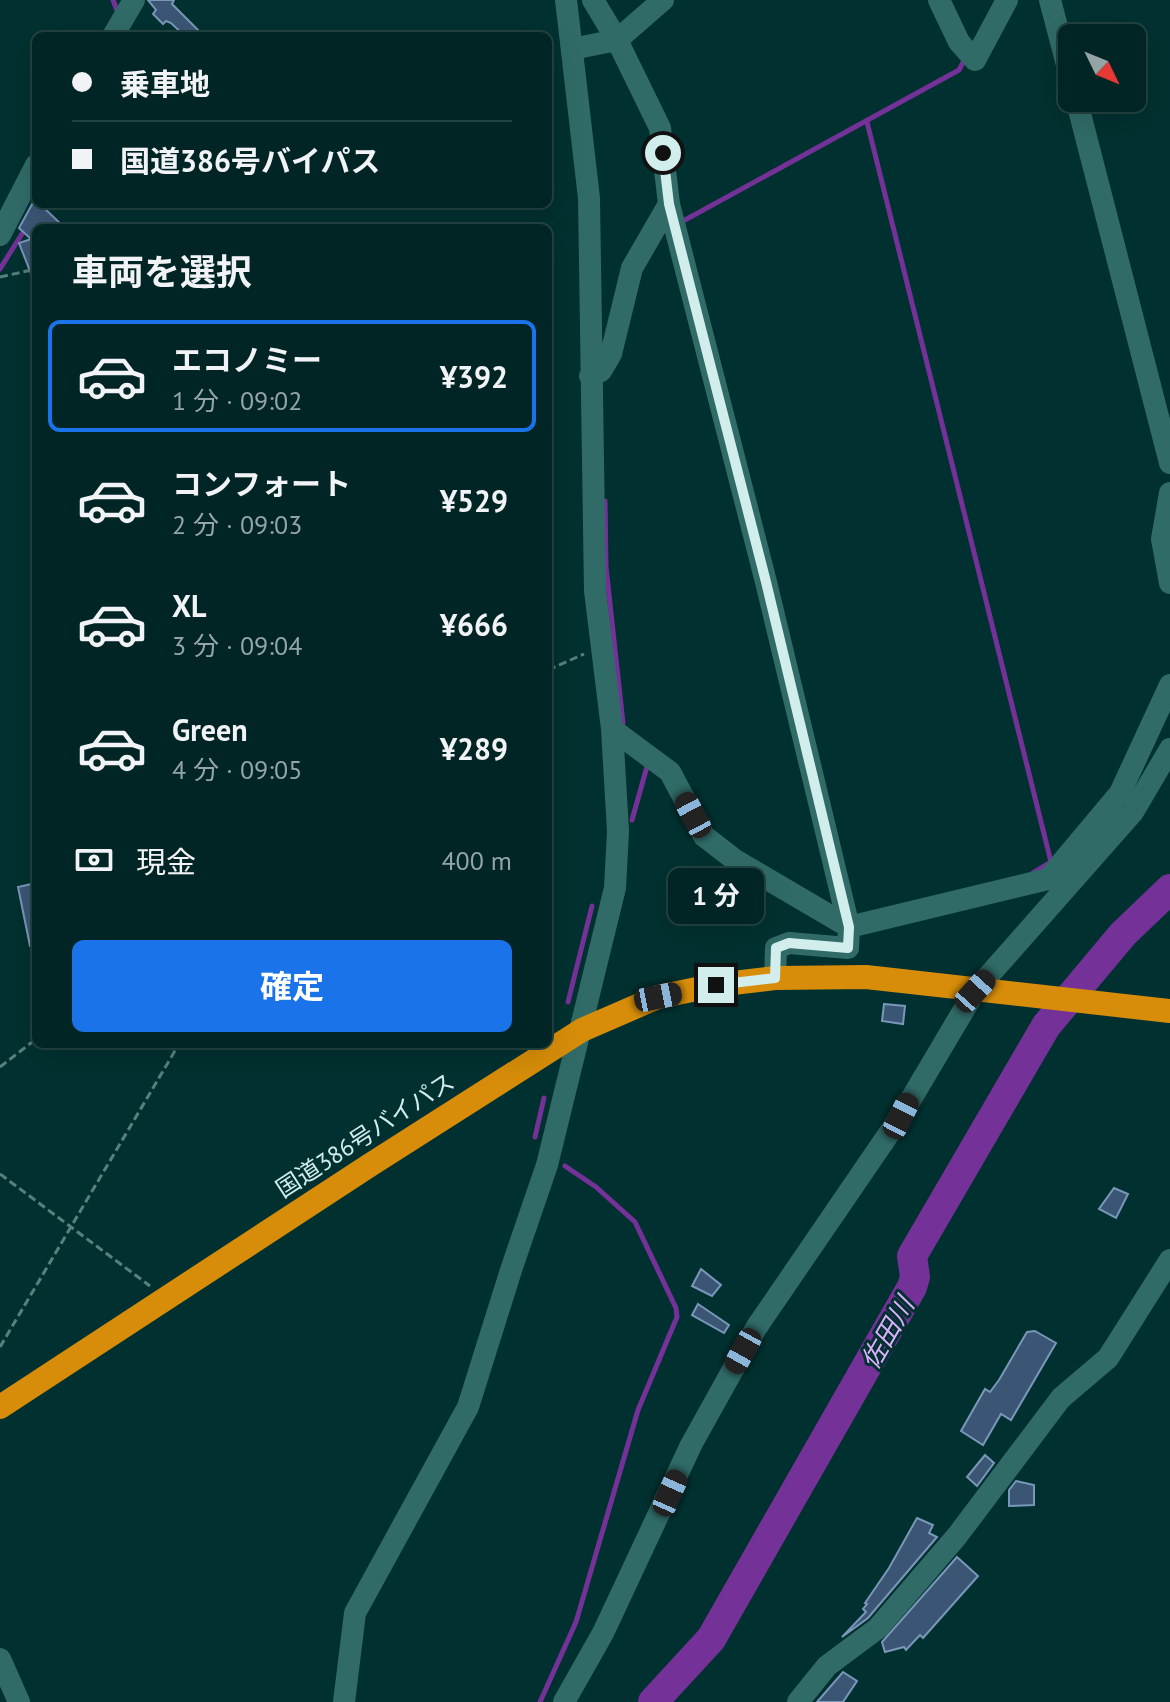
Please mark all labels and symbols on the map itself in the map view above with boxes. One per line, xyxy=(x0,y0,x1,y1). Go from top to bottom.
north arrow xyxy=(1058,24,1146,112)
route start xyxy=(645,135,681,171)
car xyxy=(671,788,715,842)
callout: 1 分 xyxy=(668,869,764,925)
car xyxy=(950,965,1000,1017)
route end xyxy=(698,967,734,1003)
car xyxy=(632,981,684,1013)
street label: 国道386号バイパス xyxy=(270,1066,460,1204)
car xyxy=(879,1089,923,1143)
water label: 佐田川 xyxy=(853,1288,922,1375)
car xyxy=(721,1324,765,1378)
car xyxy=(649,1466,691,1520)

